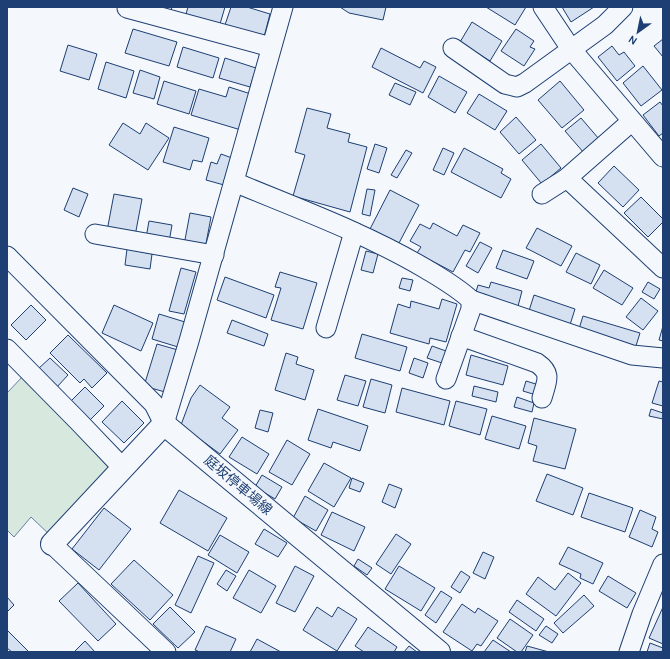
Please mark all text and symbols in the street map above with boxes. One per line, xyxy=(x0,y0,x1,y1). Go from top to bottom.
north arrow xyxy=(618,12,658,52)
text: N xyxy=(626,32,640,48)
street label: 庭坂停車場線 xyxy=(200,451,276,519)

